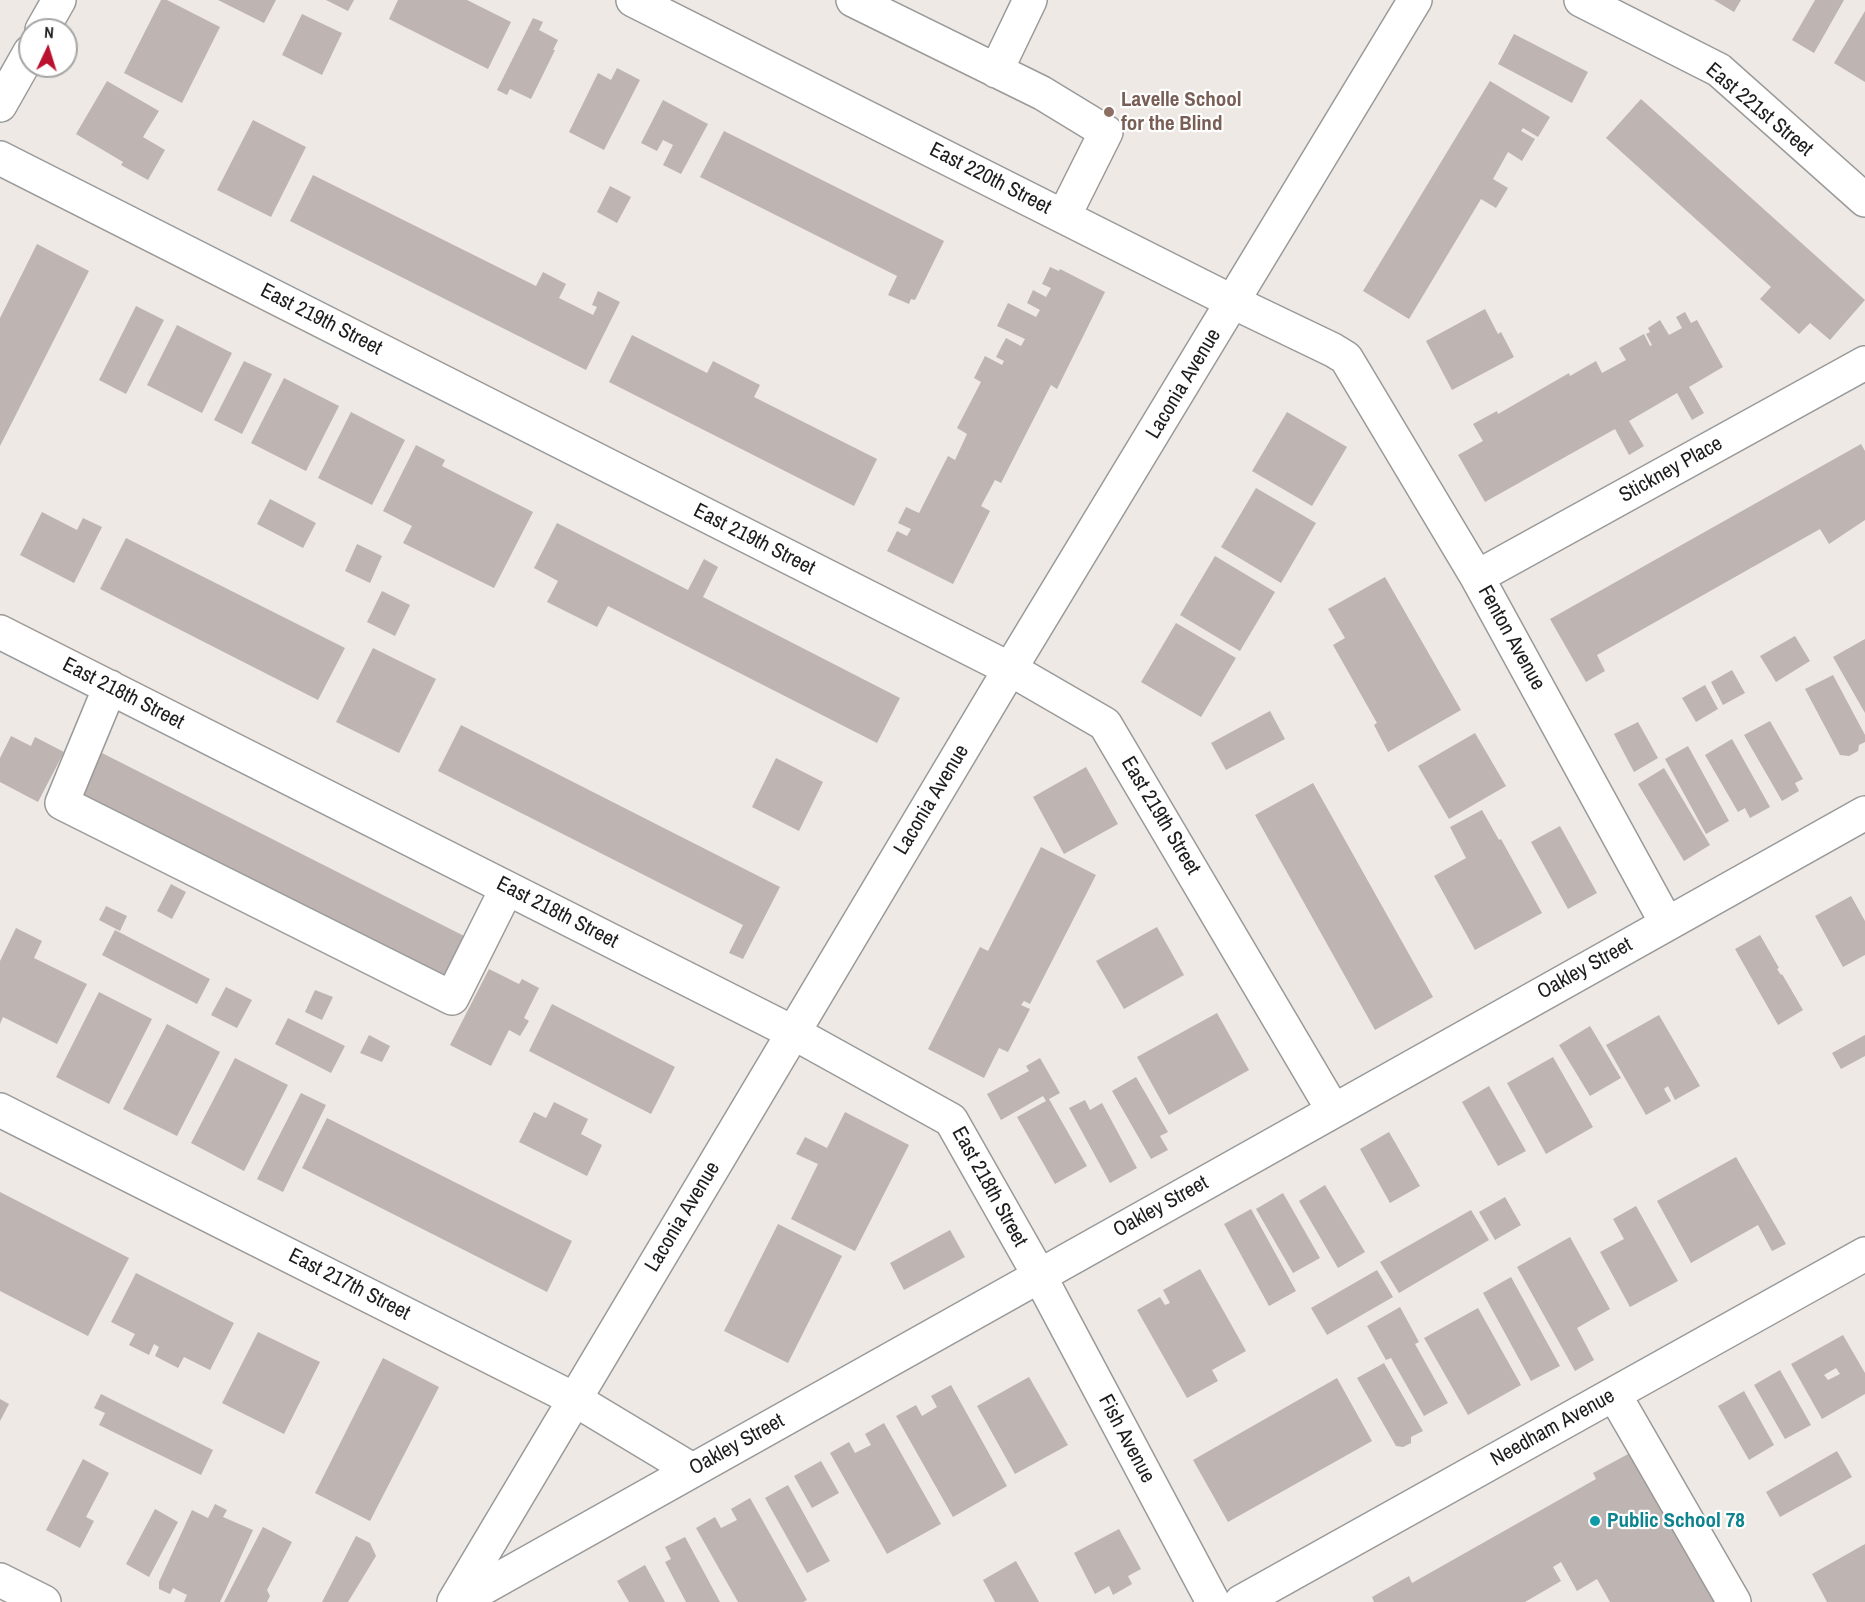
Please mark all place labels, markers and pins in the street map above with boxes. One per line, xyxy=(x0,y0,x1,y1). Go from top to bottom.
place label: Lavelle School for the Blind xyxy=(1121,87,1242,137)
marker: Lavelle School for the Blind xyxy=(1102,105,1116,119)
place label: Public School 78 xyxy=(1607,1508,1745,1534)
marker: Public School 78 xyxy=(1588,1514,1602,1528)

